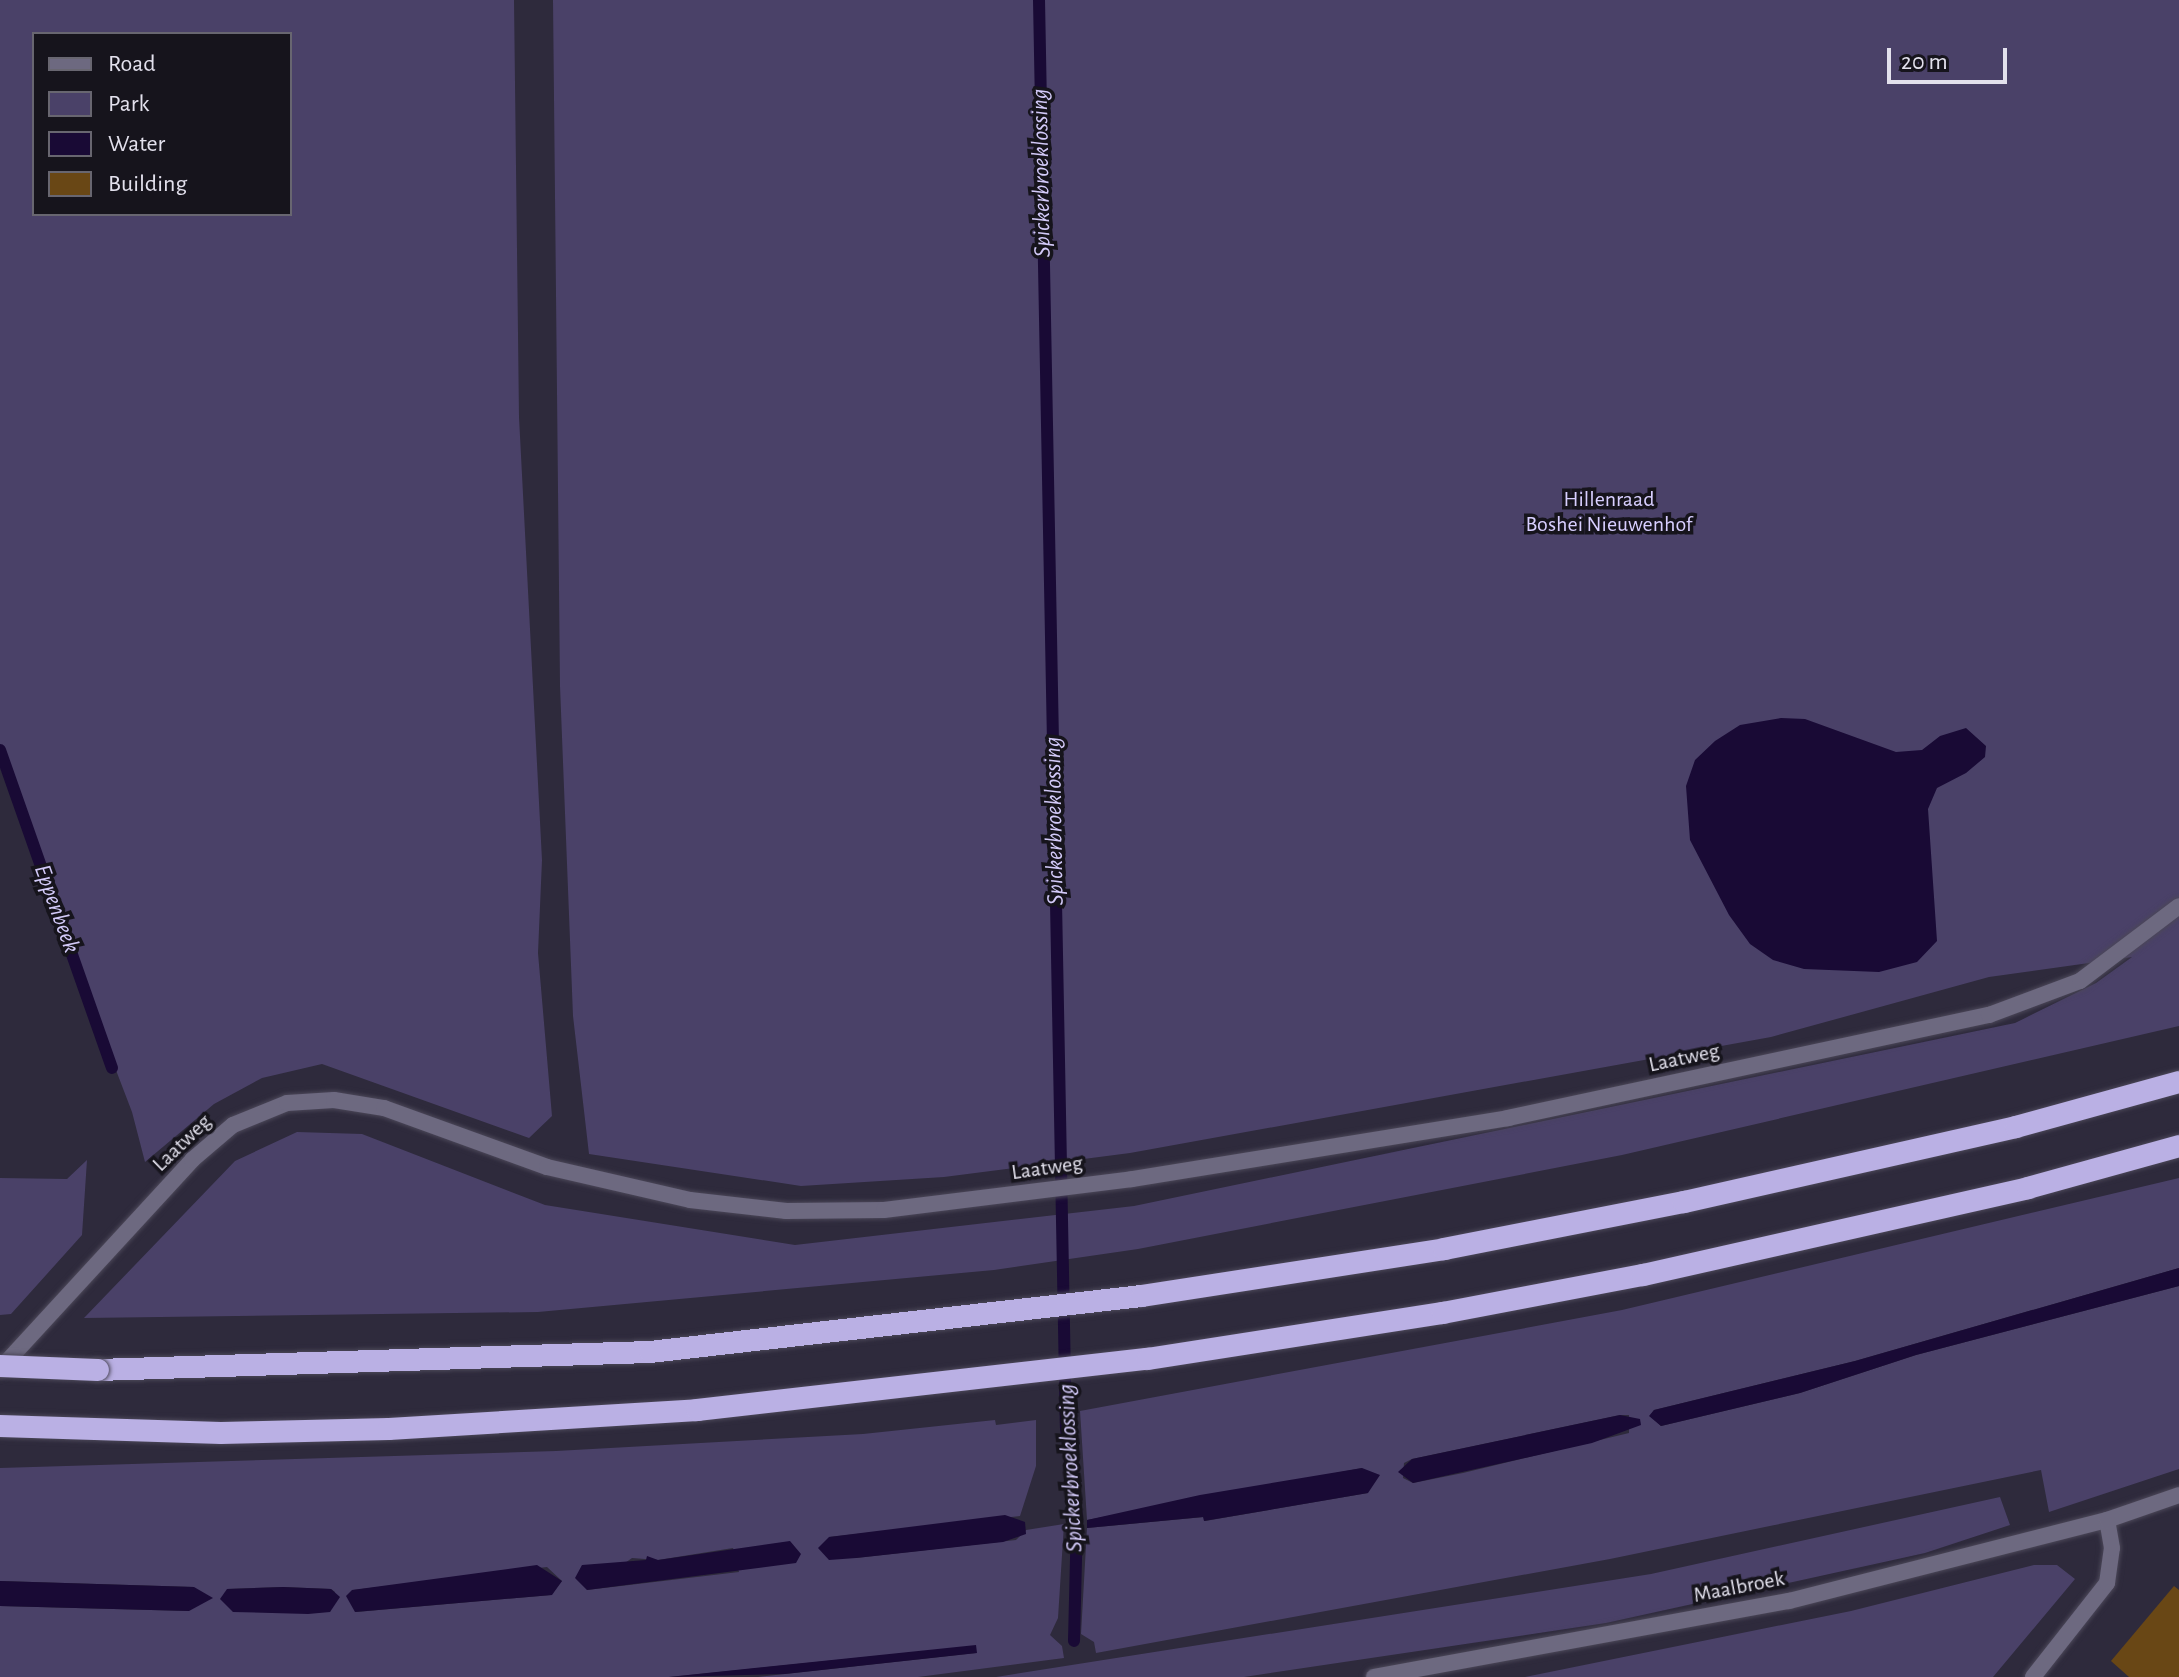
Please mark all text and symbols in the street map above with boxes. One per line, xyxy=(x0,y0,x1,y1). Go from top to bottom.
legend xyxy=(32,32,292,216)
scale bar xyxy=(1891,32,2011,82)
text: 20 m xyxy=(1901,50,1948,74)
text: Road xyxy=(108,52,156,76)
water label: Spickerbroeklossing xyxy=(1026,88,1058,258)
text: Park xyxy=(108,92,149,116)
text: Water xyxy=(108,132,165,156)
text: Building xyxy=(108,172,187,196)
park label: Hillenraad Boshei Nieuwenhof xyxy=(1526,486,1692,538)
water label: Spickerbroeklossing xyxy=(1039,736,1071,906)
water label: Eppenbeek xyxy=(27,861,85,957)
street label: Laatweg xyxy=(1646,1038,1722,1078)
street label: Laatweg xyxy=(147,1109,217,1177)
street label: Laatweg xyxy=(1010,1150,1084,1186)
water label: Spickerbroeklossing xyxy=(1052,1383,1090,1553)
street label: Maalbroek xyxy=(1691,1565,1787,1609)

